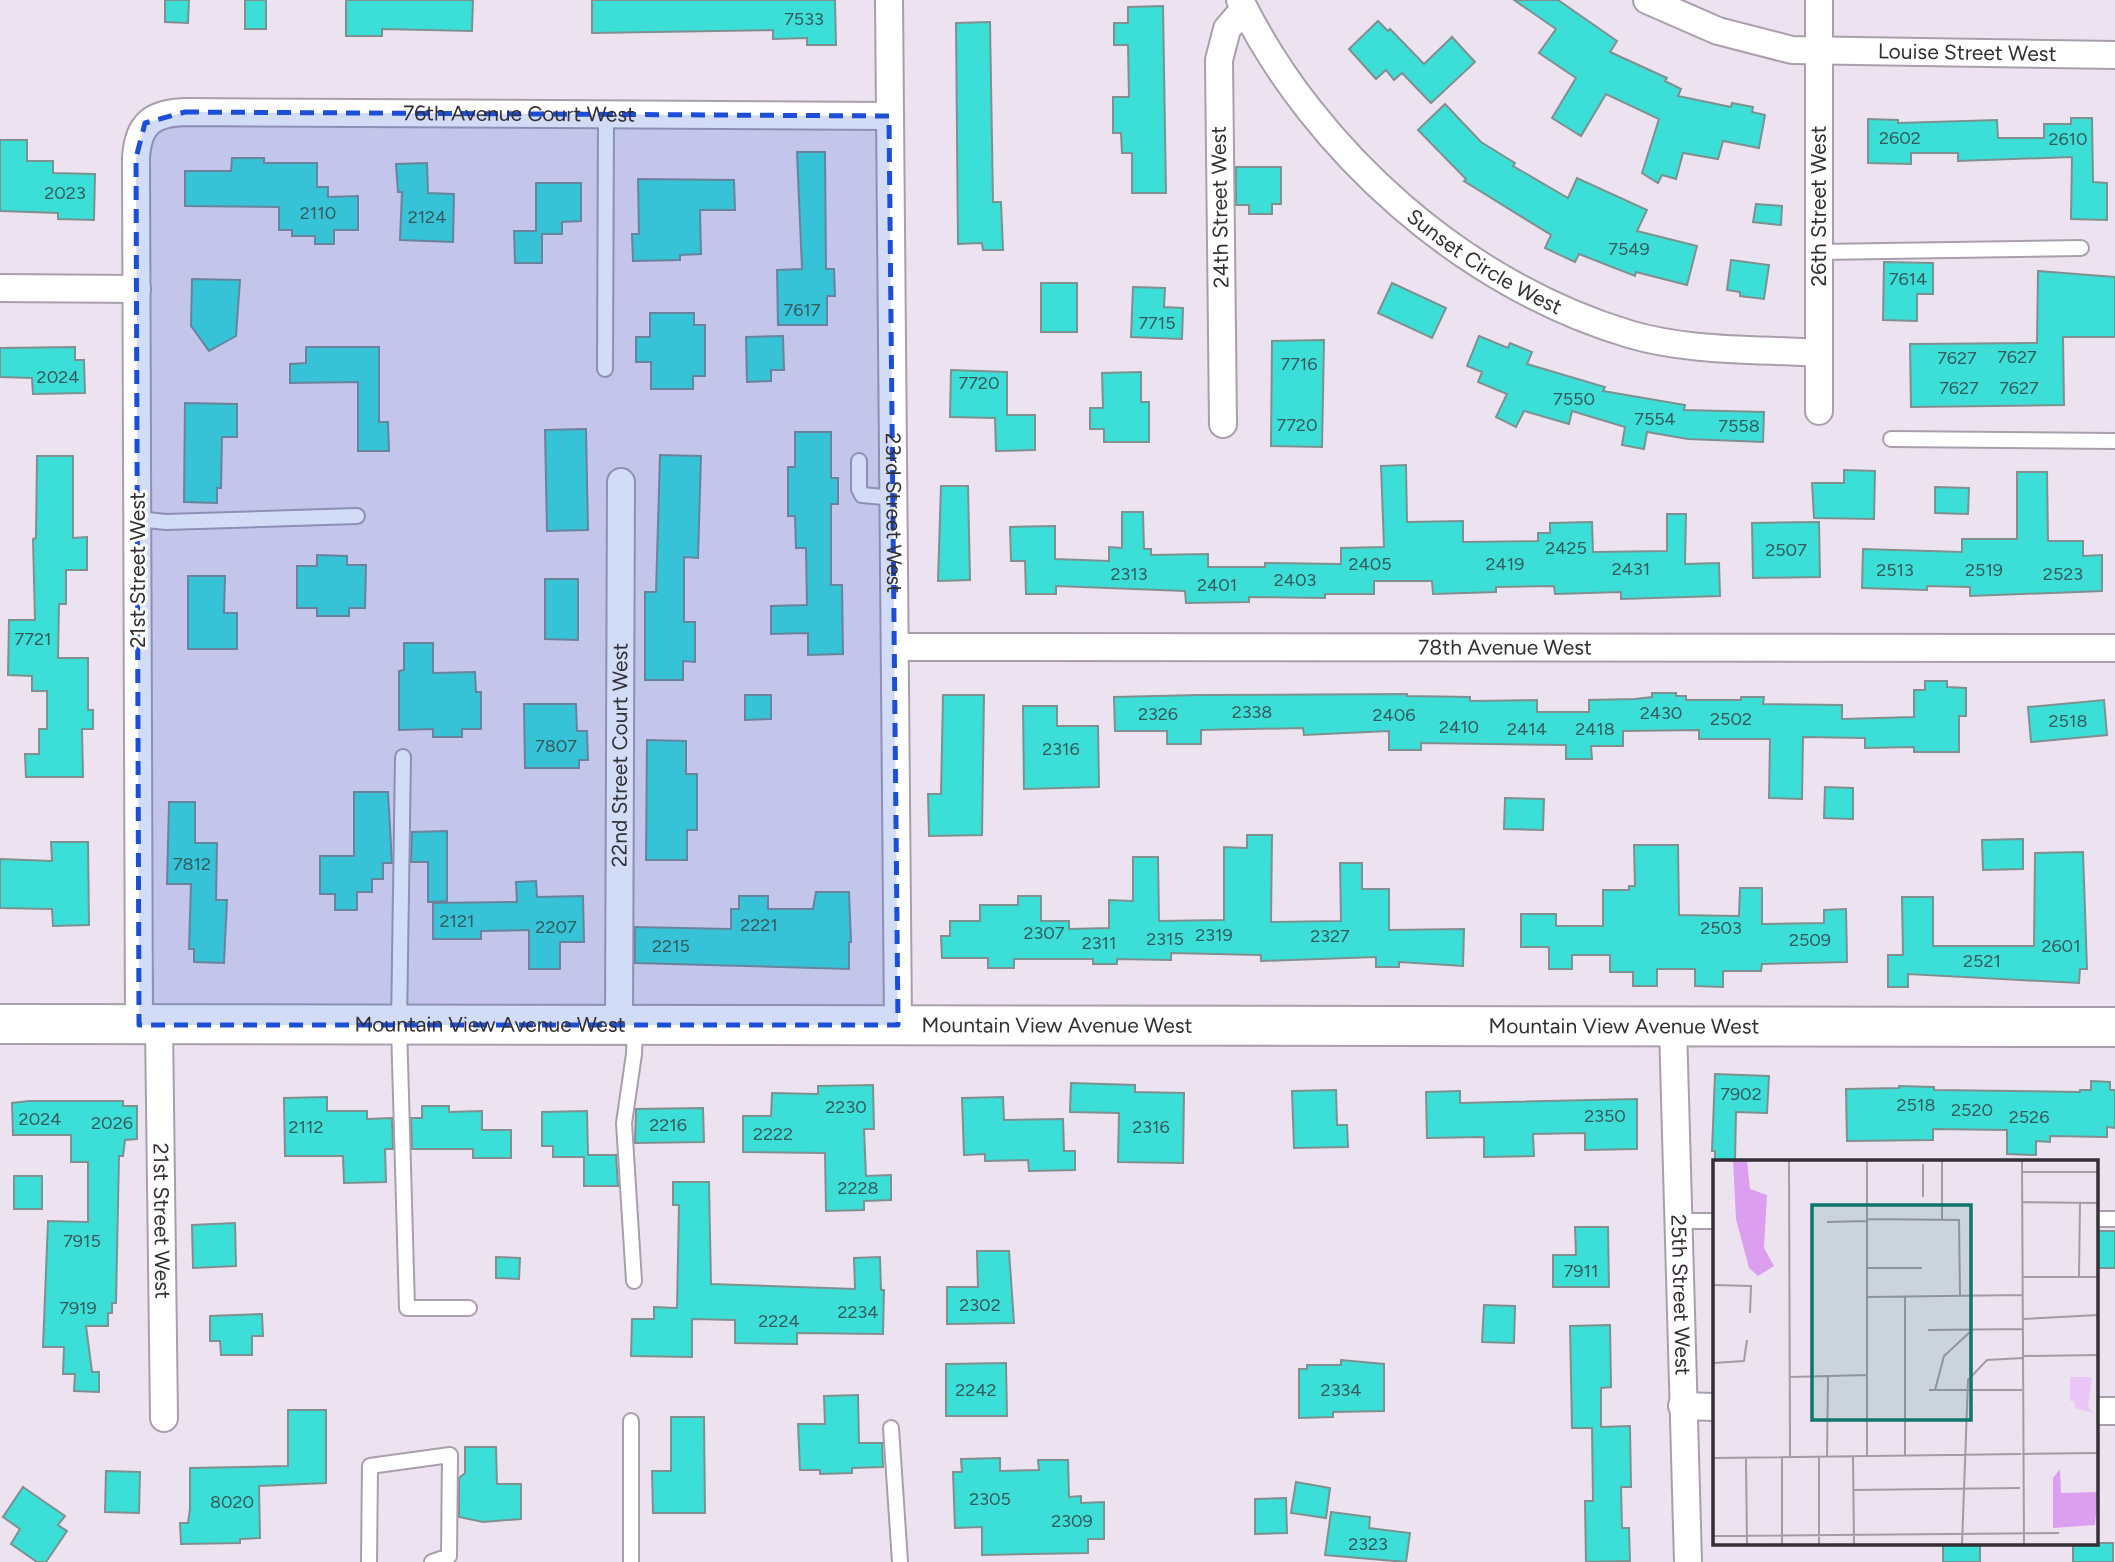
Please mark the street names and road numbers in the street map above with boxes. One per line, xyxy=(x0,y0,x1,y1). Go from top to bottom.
street label: Louise Street West xyxy=(1878,38,2057,66)
street label: 76th Avenue Court West xyxy=(403,100,635,127)
street label: 26th Street West xyxy=(1806,125,1831,286)
street label: 24th Street West xyxy=(1206,126,1233,288)
street label: Sunset Circle West xyxy=(1402,203,1566,319)
street label: 23rd Street West xyxy=(881,433,907,593)
street label: 21st Street West xyxy=(125,492,150,648)
street label: 78th Avenue West xyxy=(1418,634,1592,660)
street label: 22nd Street Court West xyxy=(607,643,632,867)
street label: Mountain View Avenue West xyxy=(355,1012,625,1037)
street label: Mountain View Avenue West xyxy=(922,1012,1192,1038)
street label: Mountain View Avenue West xyxy=(1489,1013,1759,1038)
street label: 21st Street West xyxy=(149,1143,175,1299)
street label: 25th Street West xyxy=(1666,1214,1696,1376)

